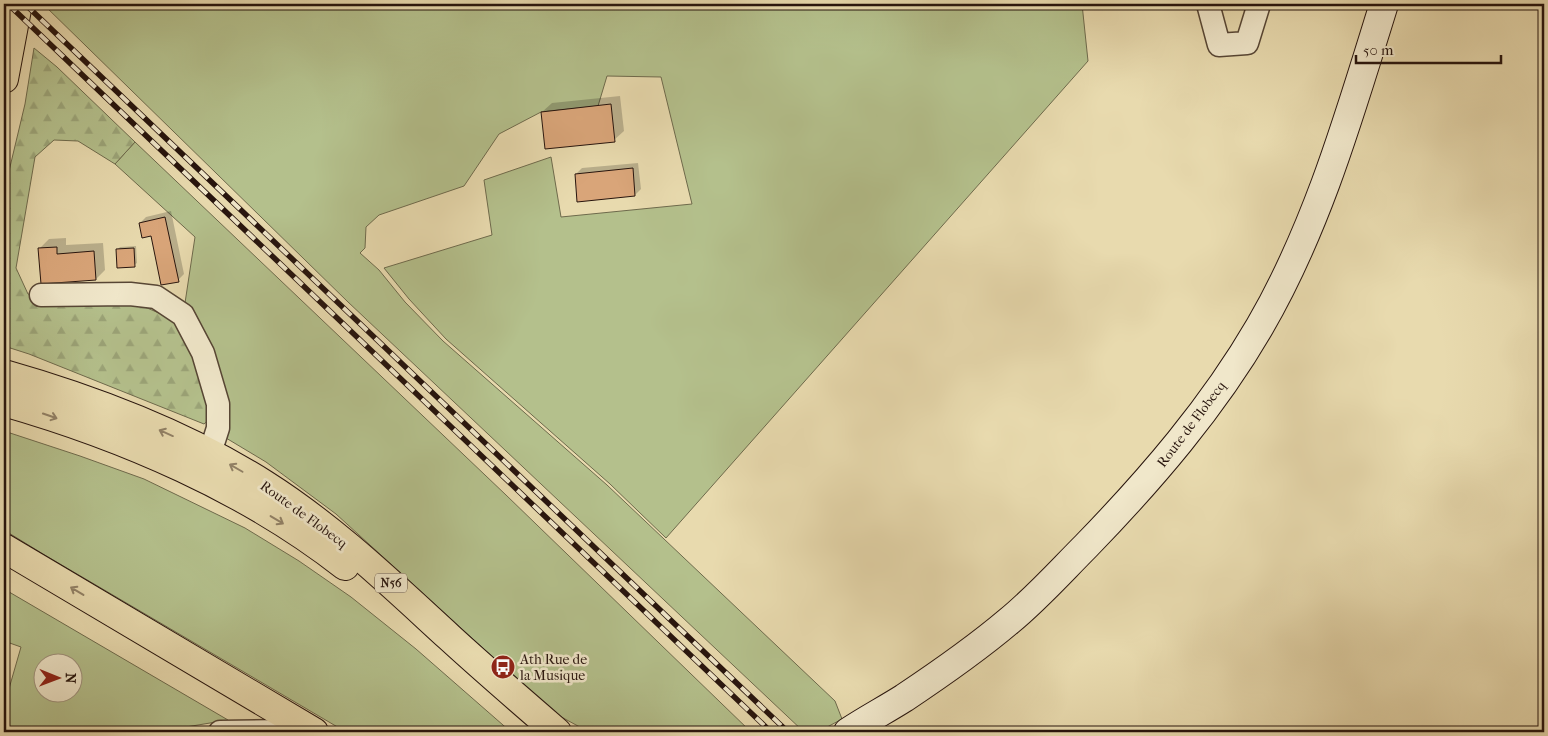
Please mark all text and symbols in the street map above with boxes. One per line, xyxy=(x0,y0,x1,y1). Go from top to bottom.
scale bar xyxy=(1356,32,1500,64)
text: 50 m xyxy=(1363,41,1394,59)
street label: Route de Flobecq xyxy=(1153,377,1230,471)
one-way arrow xyxy=(42,412,58,421)
one-way arrow xyxy=(159,428,174,437)
one-way arrow xyxy=(230,463,244,473)
street label: Route de Flobecq xyxy=(257,477,351,552)
one-way arrow xyxy=(270,515,284,525)
road number: N56 xyxy=(375,574,407,592)
one-way arrow xyxy=(70,586,84,596)
place label: Ath Rue de la Musique xyxy=(519,651,587,684)
north arrow xyxy=(32,654,82,704)
bus stop icon: Ath Rue de la Musique xyxy=(490,654,516,680)
text: N xyxy=(62,673,79,684)

